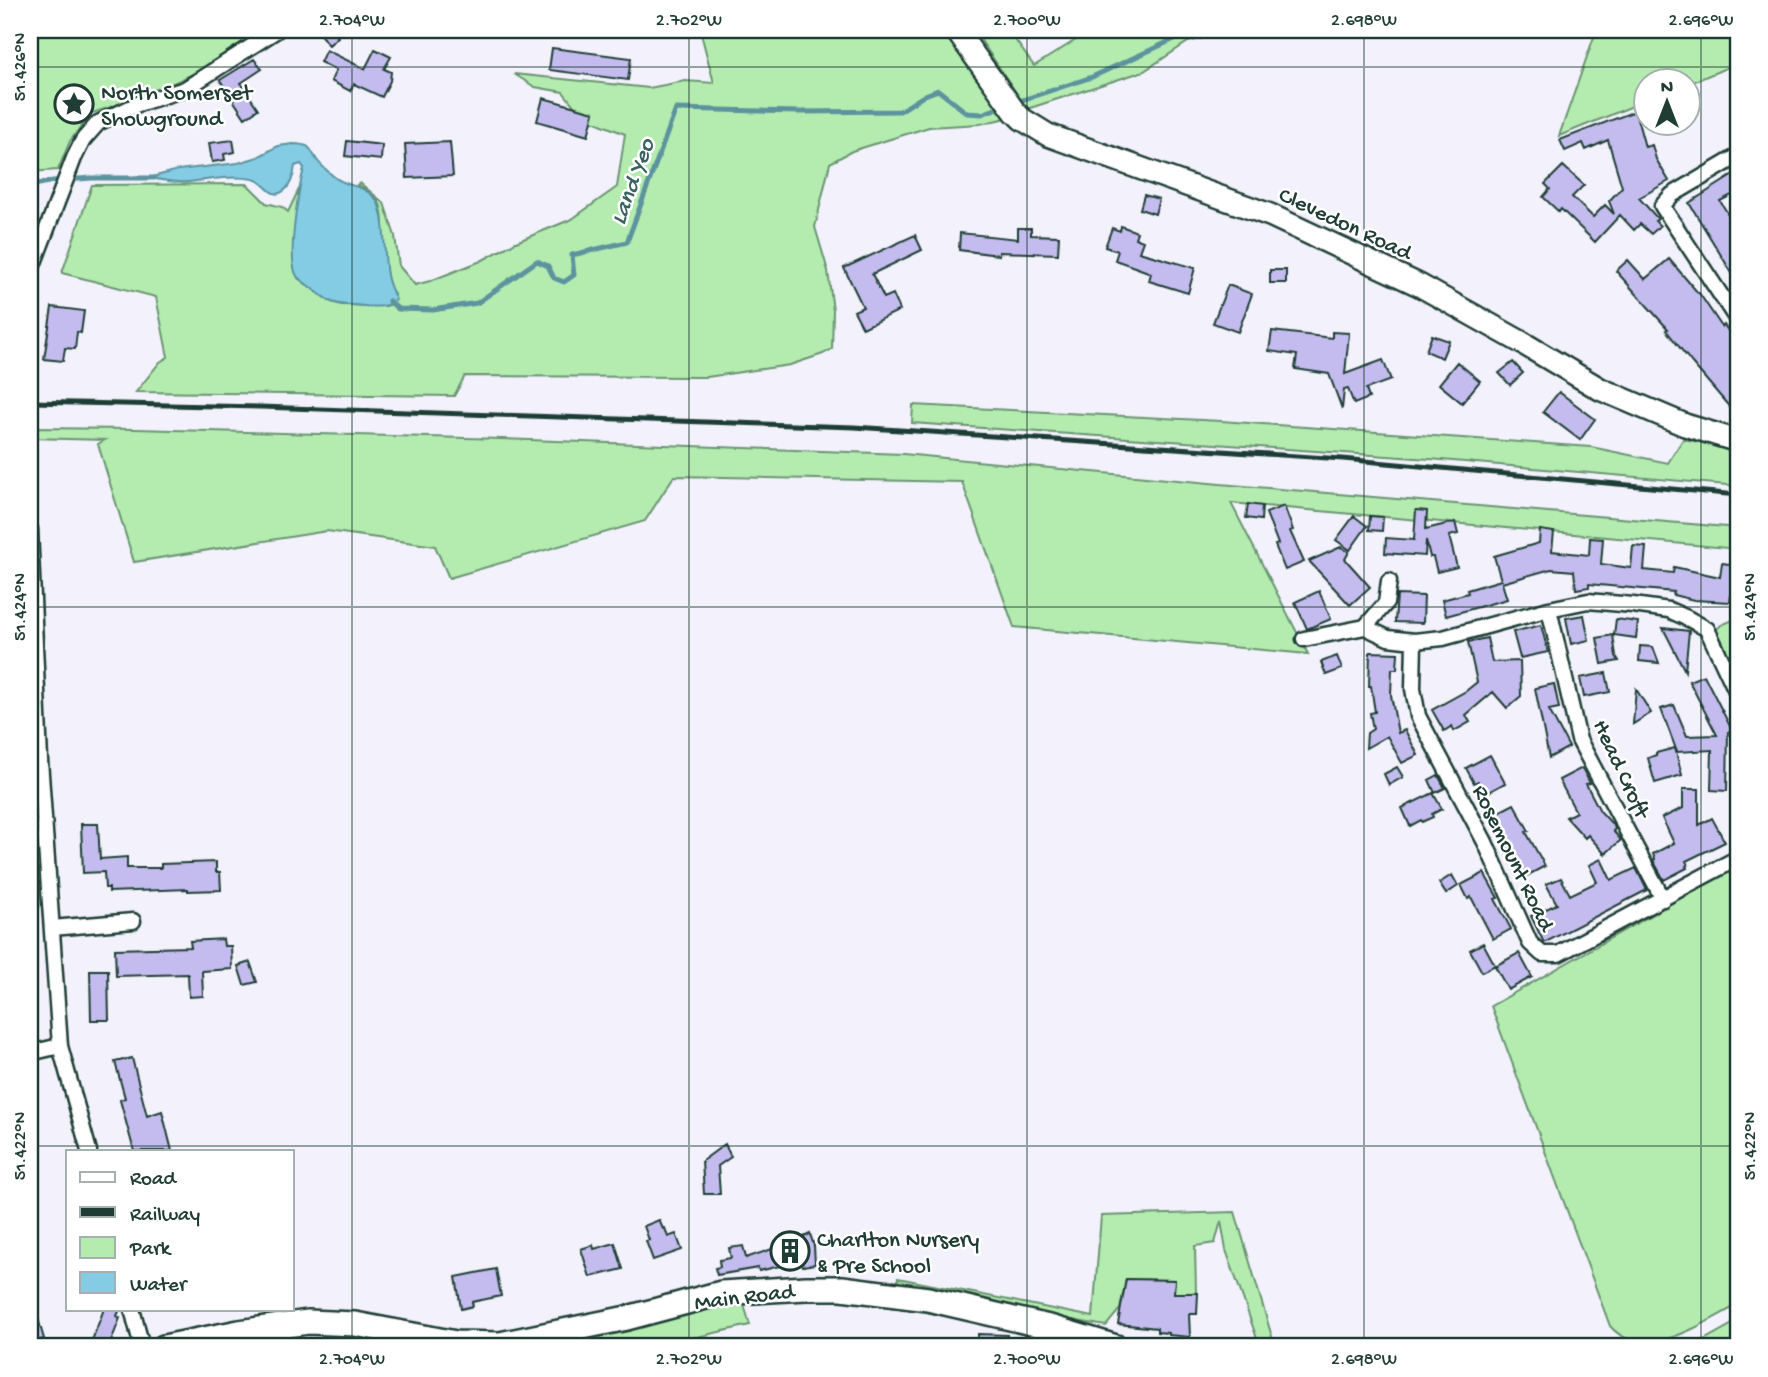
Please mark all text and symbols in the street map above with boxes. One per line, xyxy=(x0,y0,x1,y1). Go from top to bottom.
text: 2.704°W xyxy=(319,11,385,32)
text: 2.702°W xyxy=(656,11,722,32)
text: 2.700°W xyxy=(993,11,1061,32)
text: 2.698°W xyxy=(1331,11,1397,32)
text: 2.696°W xyxy=(1668,11,1734,32)
text: 51.426°N xyxy=(11,33,32,101)
north arrow xyxy=(1632,66,1702,136)
text: N xyxy=(1661,77,1673,100)
place label: North Somerset Showground xyxy=(101,81,254,134)
place icon: North Somerset Showground xyxy=(53,83,95,125)
water label: Land Yeo xyxy=(605,134,664,229)
street label: Clevedon Road xyxy=(1274,183,1417,268)
text: 51.424°N xyxy=(11,573,32,641)
text: 51.424°N xyxy=(1741,573,1762,641)
street label: Head Croft xyxy=(1585,716,1655,825)
street label: Rosemount Road xyxy=(1465,781,1560,937)
text: 51.422°N xyxy=(11,1112,32,1180)
text: 51.422°N xyxy=(1741,1112,1762,1180)
legend xyxy=(66,1150,294,1310)
text: Road xyxy=(130,1168,178,1193)
text: Railway xyxy=(130,1204,200,1229)
place label: Charlton Nursery & Pre School xyxy=(817,1228,979,1281)
building icon: Charlton Nursery & Pre School xyxy=(769,1230,811,1272)
text: Park xyxy=(129,1238,173,1263)
text: Water xyxy=(130,1274,188,1299)
street label: Main Road xyxy=(693,1279,797,1318)
text: 2.704°W xyxy=(319,1350,385,1371)
text: 2.702°W xyxy=(656,1350,722,1371)
text: 2.700°W xyxy=(993,1350,1061,1371)
text: 2.698°W xyxy=(1331,1350,1397,1371)
text: 2.696°W xyxy=(1668,1350,1734,1371)

